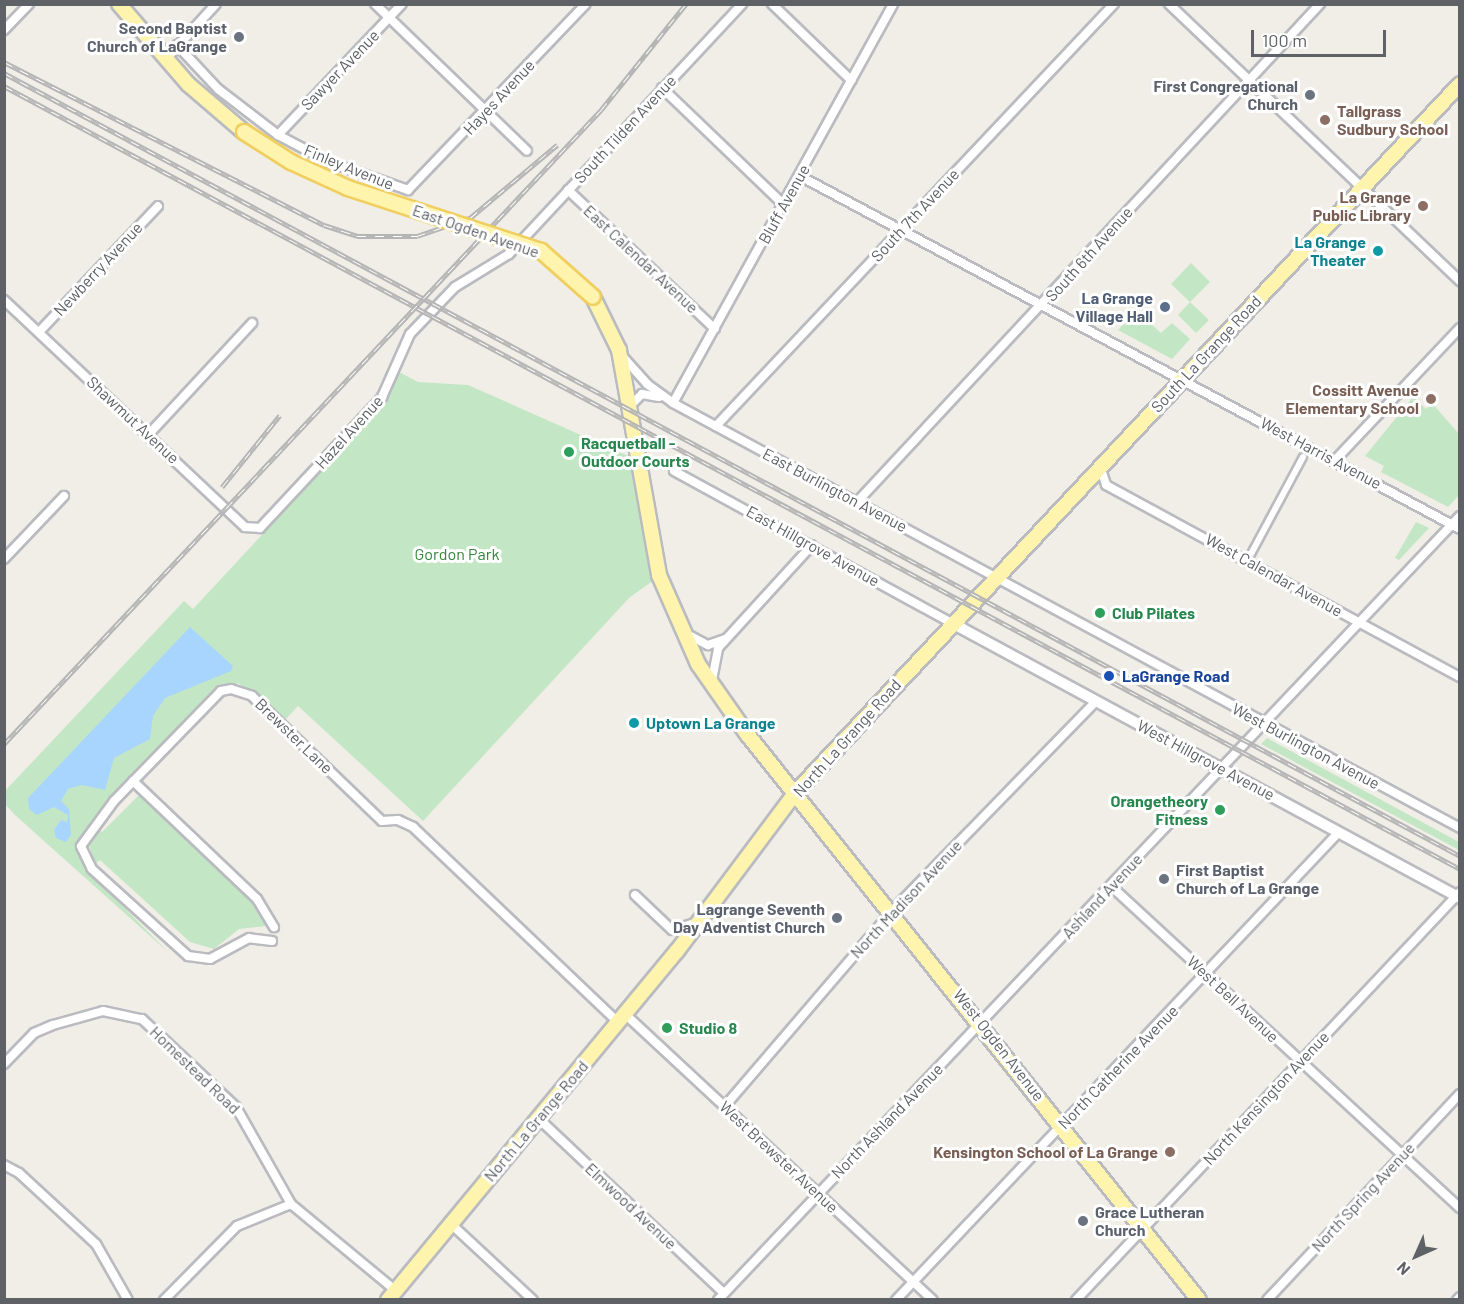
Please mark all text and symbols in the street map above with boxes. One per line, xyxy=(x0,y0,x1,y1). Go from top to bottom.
place label: Second Baptist Church of LaGrange xyxy=(87,18,227,56)
scale bar xyxy=(1254,18,1389,56)
street label: Sawyer Avenue xyxy=(297,26,383,114)
text: 100 m xyxy=(1262,29,1307,51)
marker: Second Baptist Church of LaGrange xyxy=(232,30,246,44)
street label: Hayes Avenue xyxy=(459,55,539,139)
street label: South Tilden Avenue xyxy=(570,71,680,187)
place label: First Congregational Church xyxy=(1153,76,1298,114)
marker: First Congregational Church xyxy=(1303,88,1317,102)
place label: Tallgrass Sudbury School xyxy=(1337,101,1448,139)
marker: Tallgrass Sudbury School xyxy=(1318,113,1332,127)
street label: Finley Avenue xyxy=(301,140,397,194)
street label: Bluff Avenue xyxy=(754,161,814,247)
street label: South 7th Avenue xyxy=(867,164,963,266)
place label: La Grange Public Library xyxy=(1313,187,1411,225)
marker: La Grange Public Library xyxy=(1416,199,1430,213)
street label: East Ogden Avenue xyxy=(410,200,542,262)
street label: East Calendar Avenue xyxy=(580,201,702,317)
street label: South 6th Avenue xyxy=(1041,203,1137,305)
street label: Newberry Avenue xyxy=(50,218,146,320)
place label: La Grange Theater xyxy=(1295,232,1366,270)
marker: La Grange Theater xyxy=(1371,244,1385,258)
place label: La Grange Village Hall xyxy=(1076,288,1153,326)
street label: South La Grange Road xyxy=(1147,292,1265,416)
marker: La Grange Village Hall xyxy=(1158,300,1172,314)
street label: Shawmut Avenue xyxy=(83,372,183,468)
place label: Cossitt Avenue Elementary School xyxy=(1286,380,1419,418)
street label: Hazel Avenue xyxy=(311,391,387,473)
marker: Cossitt Avenue Elementary School xyxy=(1424,392,1438,406)
street label: West Harris Avenue xyxy=(1257,413,1385,493)
place label: Racquetball - Outdoor Courts xyxy=(581,433,690,471)
street label: East Burlington Avenue xyxy=(760,444,910,536)
marker: Racquetball - Outdoor Courts xyxy=(562,445,576,459)
street label: East Hillgrove Avenue xyxy=(743,501,883,591)
street label: West Calendar Avenue xyxy=(1202,529,1346,621)
park label: Gordon Park xyxy=(415,544,499,564)
place label: Club Pilates xyxy=(1112,603,1195,623)
marker: Club Pilates xyxy=(1093,606,1107,620)
place label: LaGrange Road xyxy=(1122,666,1230,686)
marker: LaGrange Road xyxy=(1100,667,1118,685)
street label: North La Grange Road xyxy=(789,675,905,801)
street label: Brewster Lane xyxy=(251,694,337,778)
street label: West Burlington Avenue xyxy=(1229,699,1383,793)
place label: Uptown La Grange xyxy=(646,713,776,733)
marker: Uptown La Grange xyxy=(627,716,641,730)
street label: West Hillgrove Avenue xyxy=(1134,716,1278,804)
place label: Orangetheory Fitness xyxy=(1111,791,1208,829)
marker: Orangetheory Fitness xyxy=(1213,803,1227,817)
street label: North Madison Avenue xyxy=(846,836,966,962)
street label: Ashland Avenue xyxy=(1058,850,1146,942)
place label: First Baptist Church of La Grange xyxy=(1176,860,1319,898)
marker: First Baptist Church of La Grange xyxy=(1157,872,1171,886)
place label: Lagrange Seventh Day Adventist Church xyxy=(673,899,825,937)
marker: Lagrange Seventh Day Adventist Church xyxy=(830,911,844,925)
street label: West Bell Avenue xyxy=(1183,952,1283,1046)
street label: West Ogden Avenue xyxy=(949,985,1049,1105)
street label: North Catherine Avenue xyxy=(1054,1001,1182,1133)
place label: Studio 8 xyxy=(679,1018,737,1038)
marker: Studio 8 xyxy=(660,1021,674,1035)
street label: Homestead Road xyxy=(146,1022,244,1118)
street label: North Kensington Avenue xyxy=(1199,1027,1333,1169)
street label: North La Grange Road xyxy=(480,1057,592,1185)
street label: North Ashland Avenue xyxy=(827,1060,947,1182)
street label: West Brewster Avenue xyxy=(716,1097,842,1217)
street label: North Spring Avenue xyxy=(1307,1138,1419,1256)
place label: Kensington School of La Grange xyxy=(933,1142,1158,1162)
marker: Kensington School of La Grange xyxy=(1163,1145,1177,1159)
street label: Elmwood Avenue xyxy=(581,1159,681,1253)
place label: Grace Lutheran Church xyxy=(1095,1202,1204,1240)
marker: Grace Lutheran Church xyxy=(1076,1214,1090,1228)
north arrow xyxy=(1386,1226,1446,1286)
text: N xyxy=(1392,1259,1413,1280)

